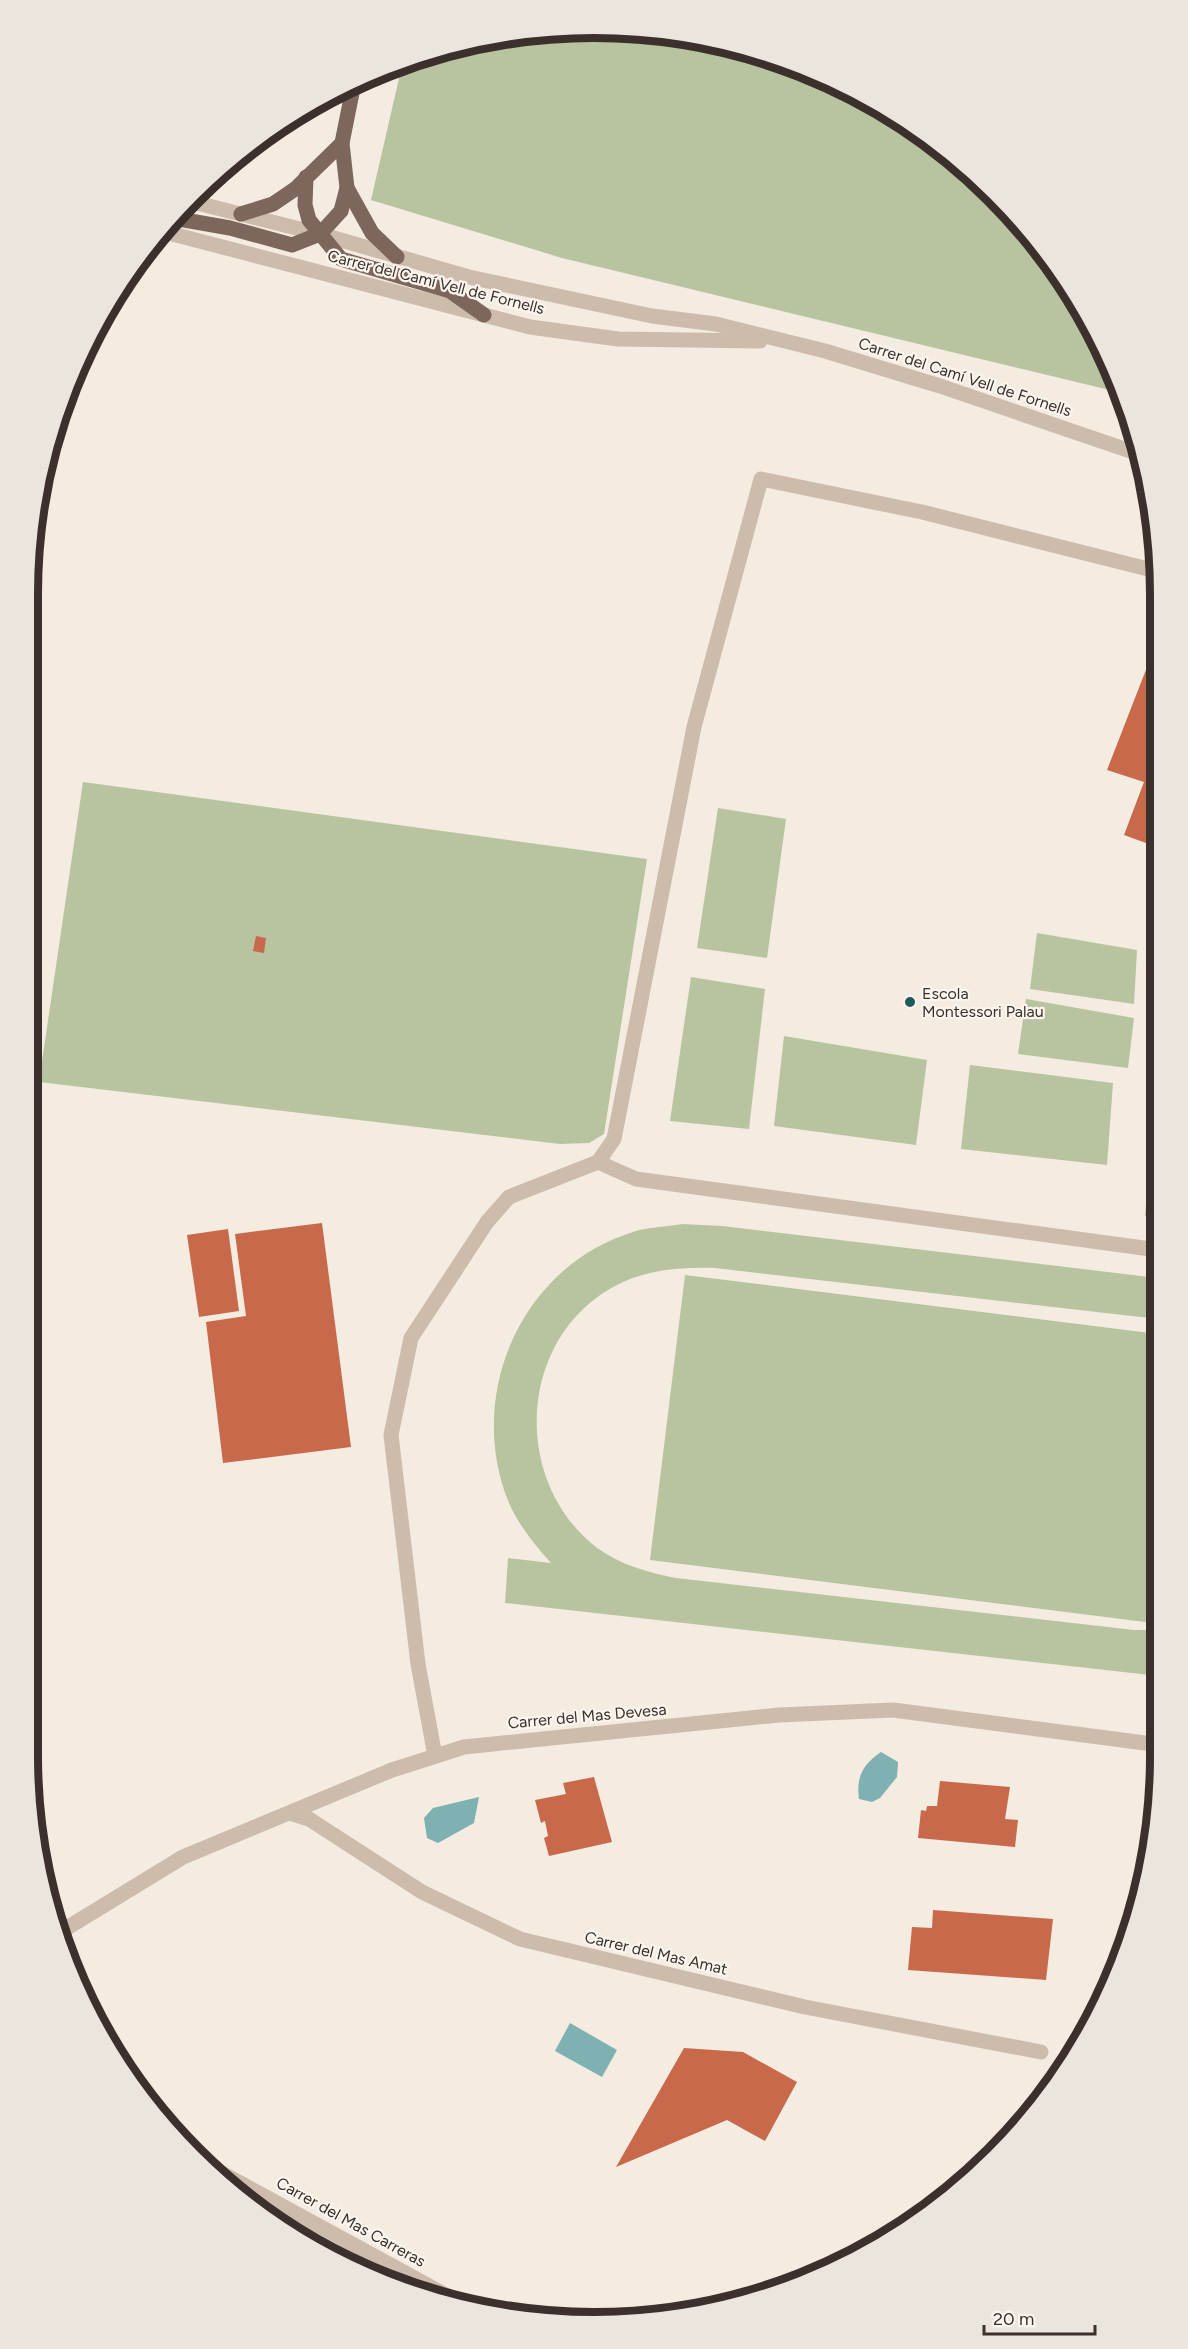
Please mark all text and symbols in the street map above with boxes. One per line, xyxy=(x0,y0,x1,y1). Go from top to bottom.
street label: Carrer del Camí Vell de Fornells xyxy=(326,246,546,318)
street label: Carrer del Camí Vell de Fornells xyxy=(856,334,1074,420)
place label: Escola Montessori Palau xyxy=(922,984,1044,1021)
marker: Escola Montessori Palau xyxy=(903,995,917,1009)
street label: Carrer del Mas Devesa xyxy=(507,1700,667,1732)
street label: Carrer del Mas Amat xyxy=(583,1927,729,1979)
street label: Carrer del Mas Carreras xyxy=(273,2173,429,2271)
scale bar xyxy=(984,2298,1095,2336)
text: 20 m xyxy=(993,2308,1034,2330)

